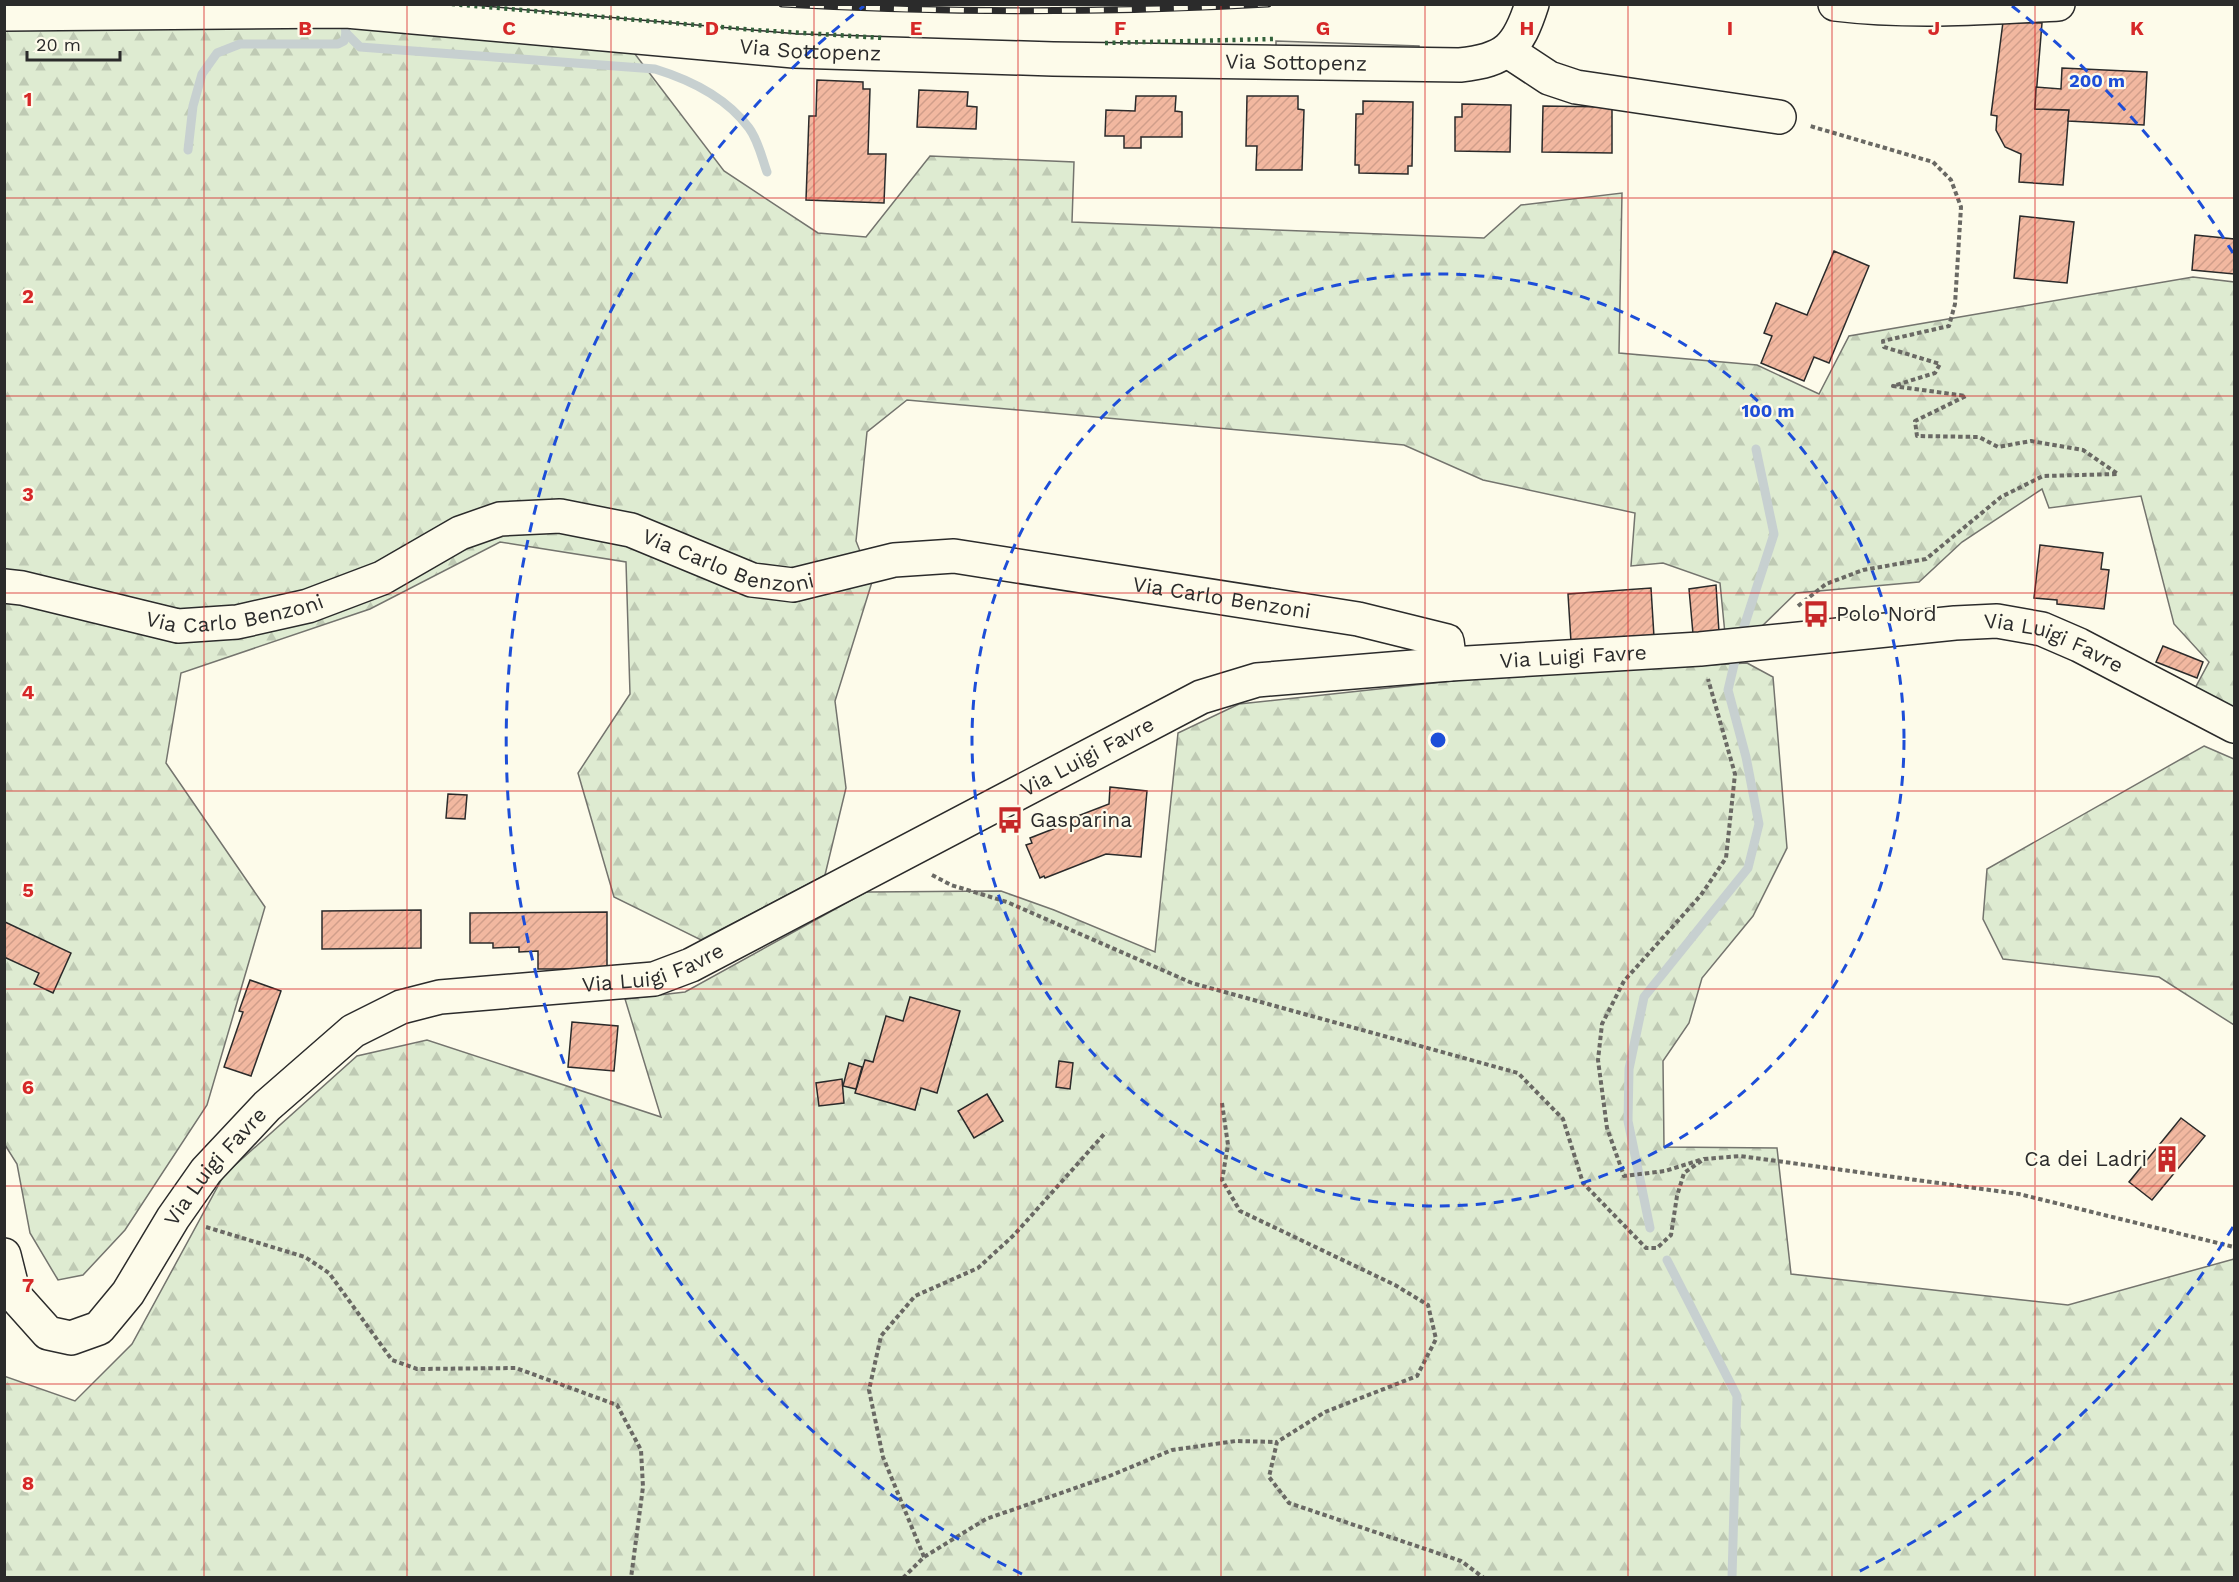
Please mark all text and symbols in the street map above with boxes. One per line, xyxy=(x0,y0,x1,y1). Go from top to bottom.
text: B xyxy=(298,16,312,40)
text: C xyxy=(502,16,516,40)
text: D xyxy=(705,16,719,40)
text: E xyxy=(910,16,922,40)
text: F xyxy=(1114,16,1126,40)
text: G xyxy=(1316,16,1330,40)
text: H xyxy=(1520,16,1534,40)
text: I xyxy=(1727,16,1733,40)
text: J xyxy=(1928,16,1940,40)
text: K xyxy=(2130,16,2144,40)
scale bar xyxy=(27,24,120,62)
street label: Via Sottopenz xyxy=(738,33,882,66)
text: 20 m xyxy=(36,34,81,55)
street label: Via Sottopenz xyxy=(1225,49,1367,76)
text: 200 m xyxy=(2069,70,2125,91)
text: 1 xyxy=(24,87,32,111)
text: 2 xyxy=(22,284,34,308)
text: 100 m xyxy=(1741,400,1795,421)
text: 3 xyxy=(22,482,34,506)
street label: Via Carlo Benzoni xyxy=(639,523,816,597)
street label: Via Carlo Benzoni xyxy=(1131,571,1313,623)
street label: Via Carlo Benzoni xyxy=(143,588,327,638)
bus stop icon: Polo Nord xyxy=(1801,599,1831,629)
place label: Polo Nord xyxy=(1836,601,1937,626)
street label: Via Luigi Favre xyxy=(1983,608,2128,678)
street label: Via Luigi Favre xyxy=(1499,639,1647,673)
text: 4 xyxy=(22,680,35,704)
street label: Via Luigi Favre xyxy=(1016,711,1158,802)
centre of rings xyxy=(1428,730,1448,750)
bus stop icon: Gasparina xyxy=(995,805,1025,835)
place label: Gasparina xyxy=(1030,807,1132,832)
text: 5 xyxy=(22,878,34,902)
street label: Via Luigi Favre xyxy=(581,937,728,997)
text: 6 xyxy=(22,1075,34,1099)
street label: Via Luigi Favre xyxy=(158,1102,271,1230)
building icon: Ca dei Ladri xyxy=(2152,1144,2182,1174)
place label: Ca dei Ladri xyxy=(2024,1146,2147,1171)
text: 7 xyxy=(22,1273,34,1297)
text: 8 xyxy=(22,1471,34,1495)

